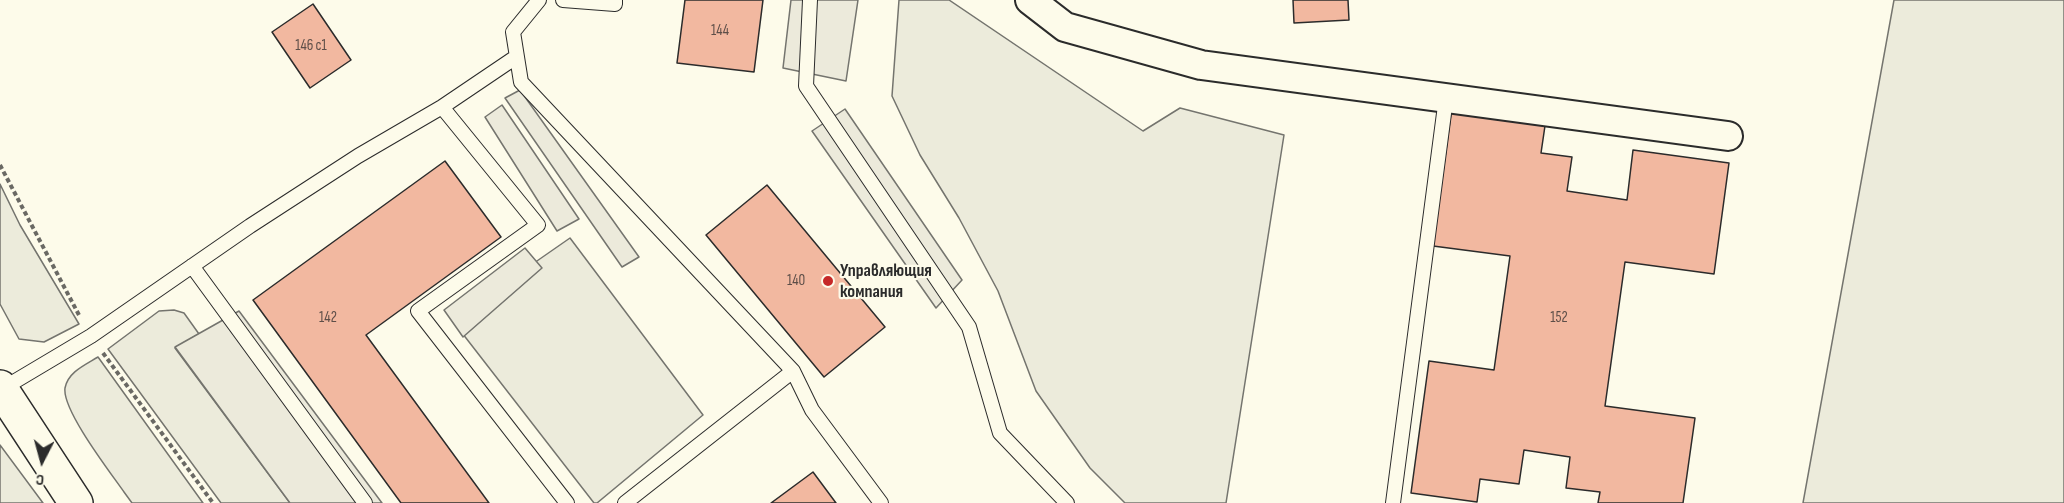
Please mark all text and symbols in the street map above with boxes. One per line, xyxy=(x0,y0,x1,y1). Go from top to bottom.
house number: 144 xyxy=(711,22,729,40)
house number: 146 с1 xyxy=(295,37,327,55)
place label: Управляющия компания xyxy=(840,260,932,302)
house number: 140 xyxy=(787,272,805,290)
marker: Управляющия компания xyxy=(821,274,835,288)
house number: 142 xyxy=(319,309,337,327)
house number: 152 xyxy=(1550,309,1568,327)
north arrow xyxy=(12,431,72,491)
text: С xyxy=(35,470,45,489)

